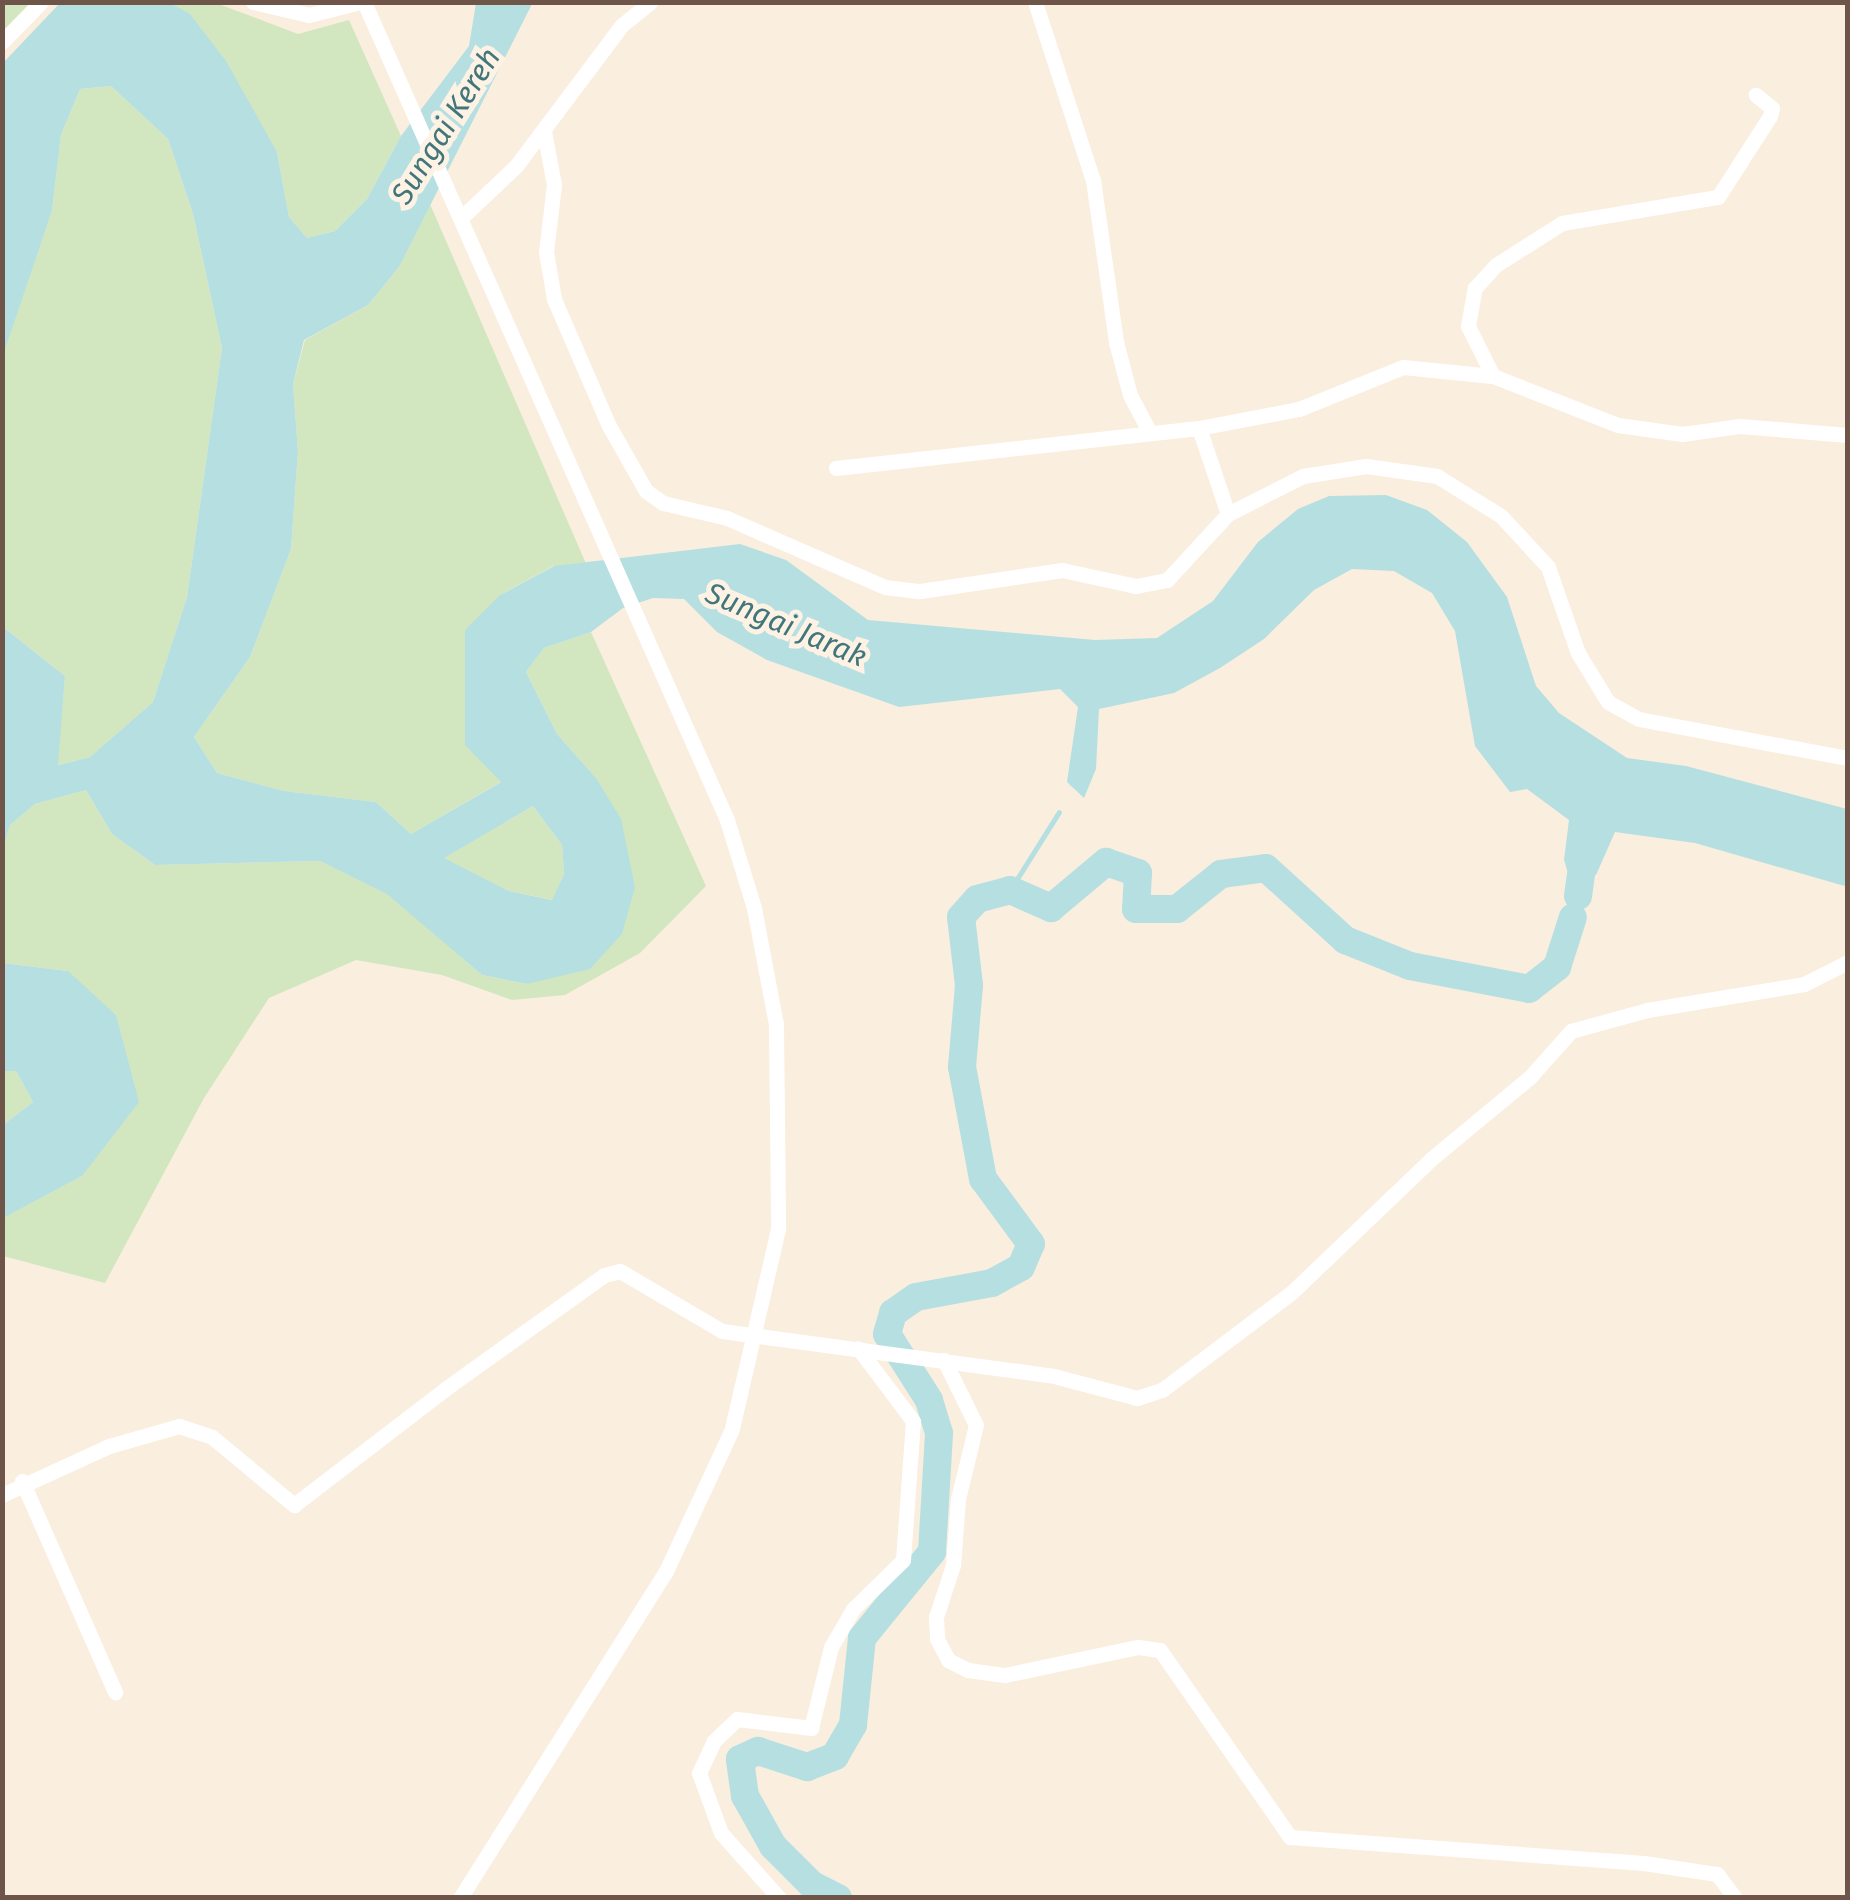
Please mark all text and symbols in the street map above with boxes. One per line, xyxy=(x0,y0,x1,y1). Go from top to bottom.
water label: Sungai Kereh xyxy=(384,41,508,211)
water label: Sungai Jarak xyxy=(700,575,872,675)

